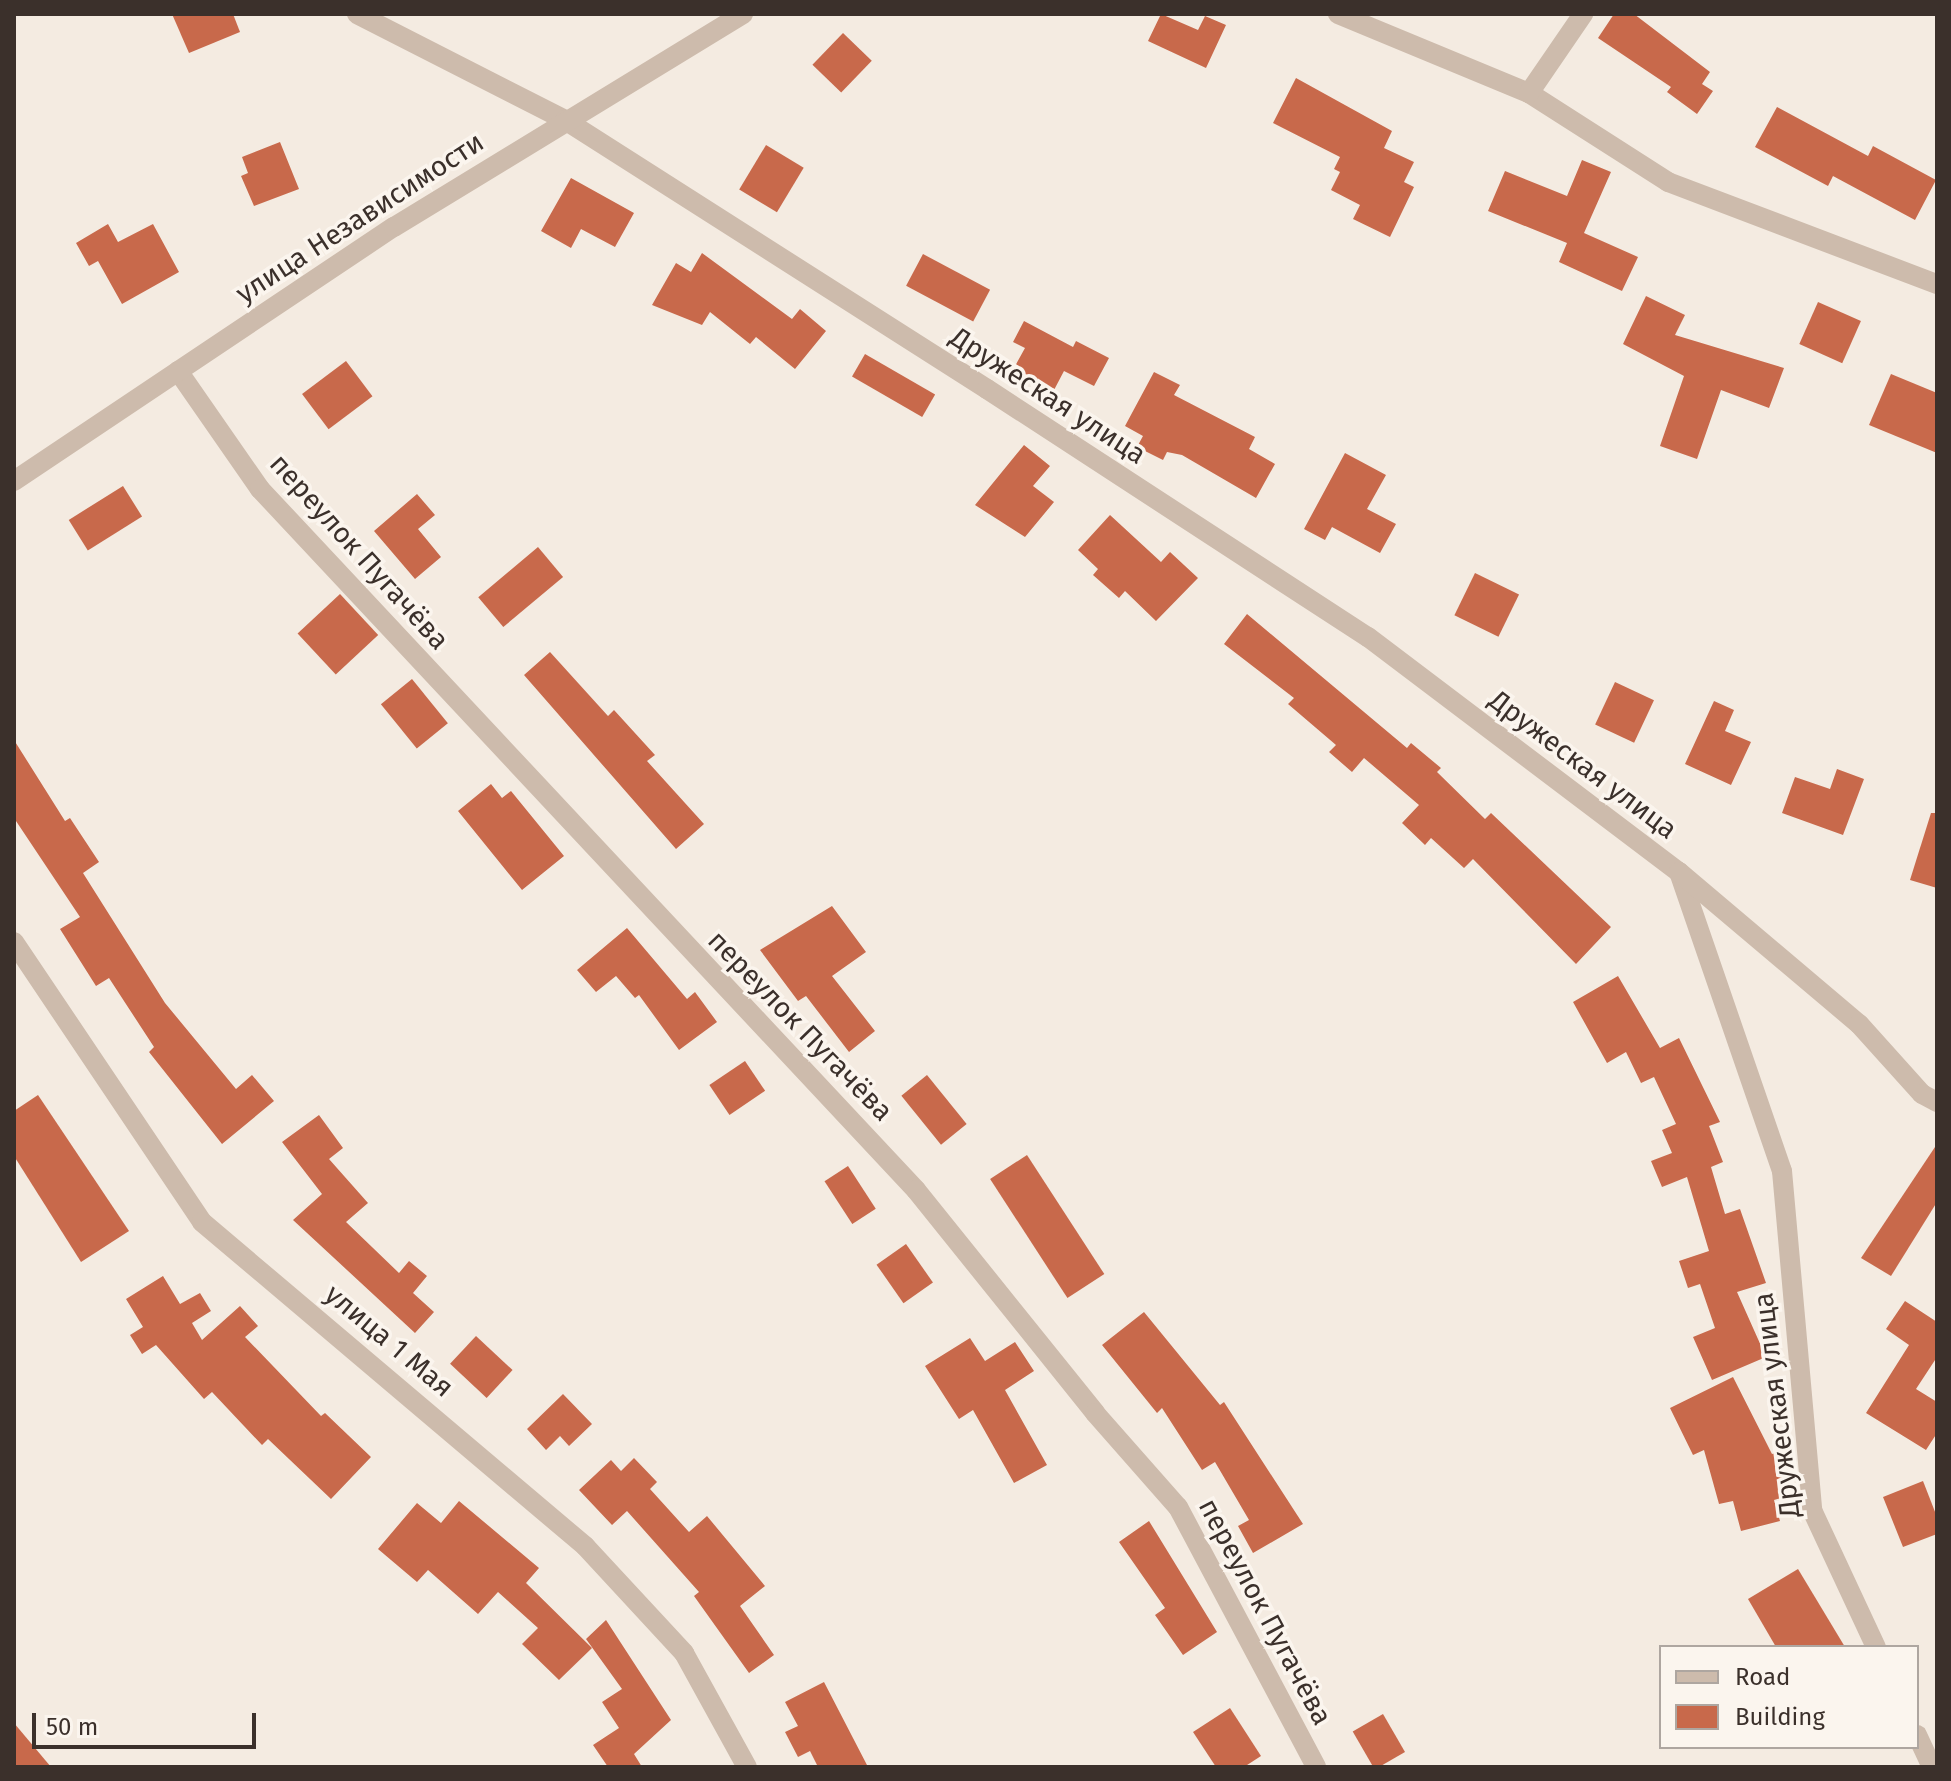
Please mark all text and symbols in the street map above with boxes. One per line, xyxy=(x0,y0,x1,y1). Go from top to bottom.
street label: улица Независимости xyxy=(230,125,490,311)
street label: Дружеская улица xyxy=(944,320,1152,472)
street label: переулок Пугачёва xyxy=(262,447,456,657)
street label: Дружеская улица xyxy=(1483,684,1683,846)
street label: переулок Пугачёва xyxy=(700,924,900,1128)
street label: улица 1 Мая xyxy=(318,1278,460,1404)
street label: Дружеская улица xyxy=(1747,1291,1807,1519)
street label: переулок Пугачёва xyxy=(1191,1493,1339,1731)
legend xyxy=(1659,1645,1919,1749)
text: Road xyxy=(1735,1663,1790,1691)
scale bar xyxy=(36,1697,260,1747)
text: Building xyxy=(1735,1703,1825,1731)
text: 50 m xyxy=(46,1713,98,1741)

